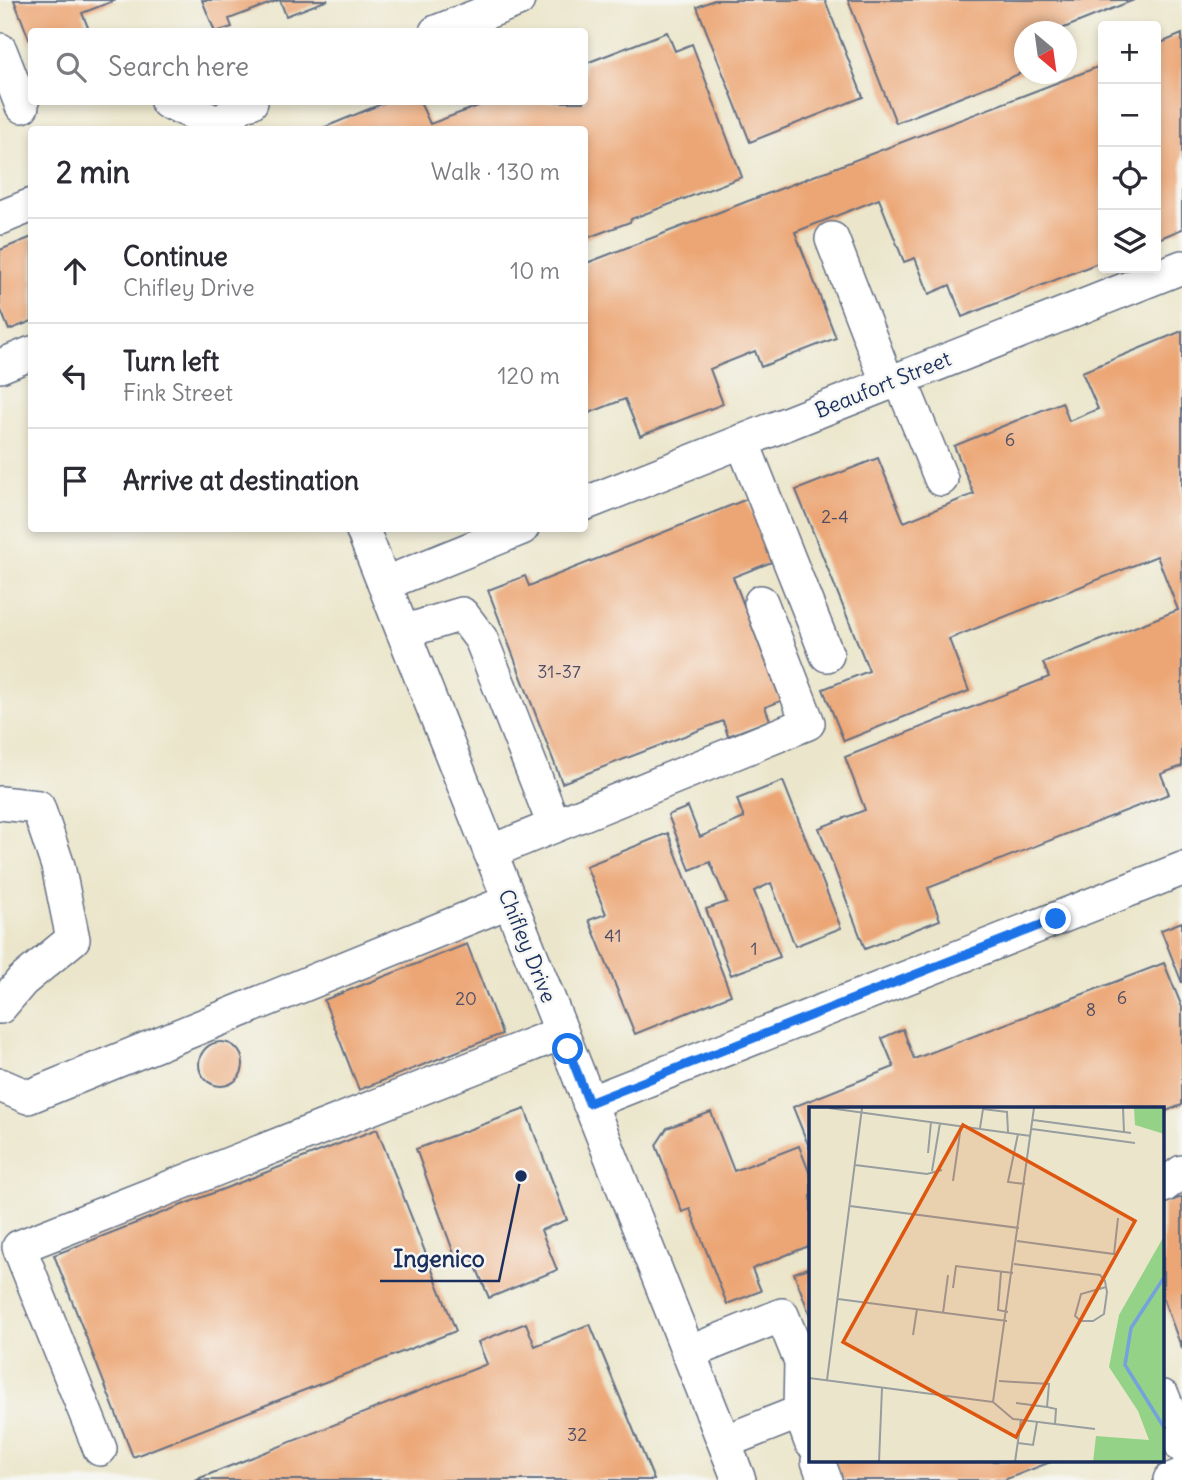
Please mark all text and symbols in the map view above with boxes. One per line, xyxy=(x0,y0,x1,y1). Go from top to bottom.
north arrow xyxy=(1014,21,1077,84)
map controls xyxy=(1098,21,1161,273)
button: + xyxy=(1098,21,1161,84)
search box xyxy=(28,28,588,105)
icon: search xyxy=(52,48,90,86)
text: Search here xyxy=(108,50,249,83)
button: − xyxy=(1098,84,1161,147)
button: locate xyxy=(1098,147,1161,210)
text: 2 min xyxy=(56,153,130,191)
text: Walk · 130 m xyxy=(431,157,560,186)
button: layers xyxy=(1098,210,1161,273)
text: Continue xyxy=(123,240,228,273)
icon: ahead xyxy=(56,252,94,290)
text: 10 m xyxy=(510,256,560,285)
text: Chifley Drive xyxy=(123,273,255,302)
text: Turn left xyxy=(123,345,219,378)
street label: Beaufort Street xyxy=(811,345,955,424)
icon: left xyxy=(56,357,94,395)
text: 120 m xyxy=(497,361,560,390)
text: Fink Street xyxy=(123,378,233,407)
house number: 6 xyxy=(1005,428,1015,451)
icon: arrive xyxy=(56,462,94,500)
text: Arrive at destination xyxy=(123,464,359,497)
house number: 2-4 xyxy=(821,505,849,528)
house number: 31-37 xyxy=(537,660,581,683)
street label: Chifley Drive xyxy=(492,885,562,1007)
route end xyxy=(1040,903,1071,934)
house number: 41 xyxy=(604,924,622,947)
house number: 1 xyxy=(750,937,758,960)
house number: 6 xyxy=(1117,986,1127,1009)
house number: 20 xyxy=(455,987,477,1010)
house number: 8 xyxy=(1086,998,1096,1021)
route start xyxy=(552,1033,583,1064)
inset map xyxy=(809,1107,1164,1462)
callout: Ingenico xyxy=(380,1237,499,1281)
text: Ingenico xyxy=(393,1244,485,1273)
house number: 32 xyxy=(567,1423,587,1446)

